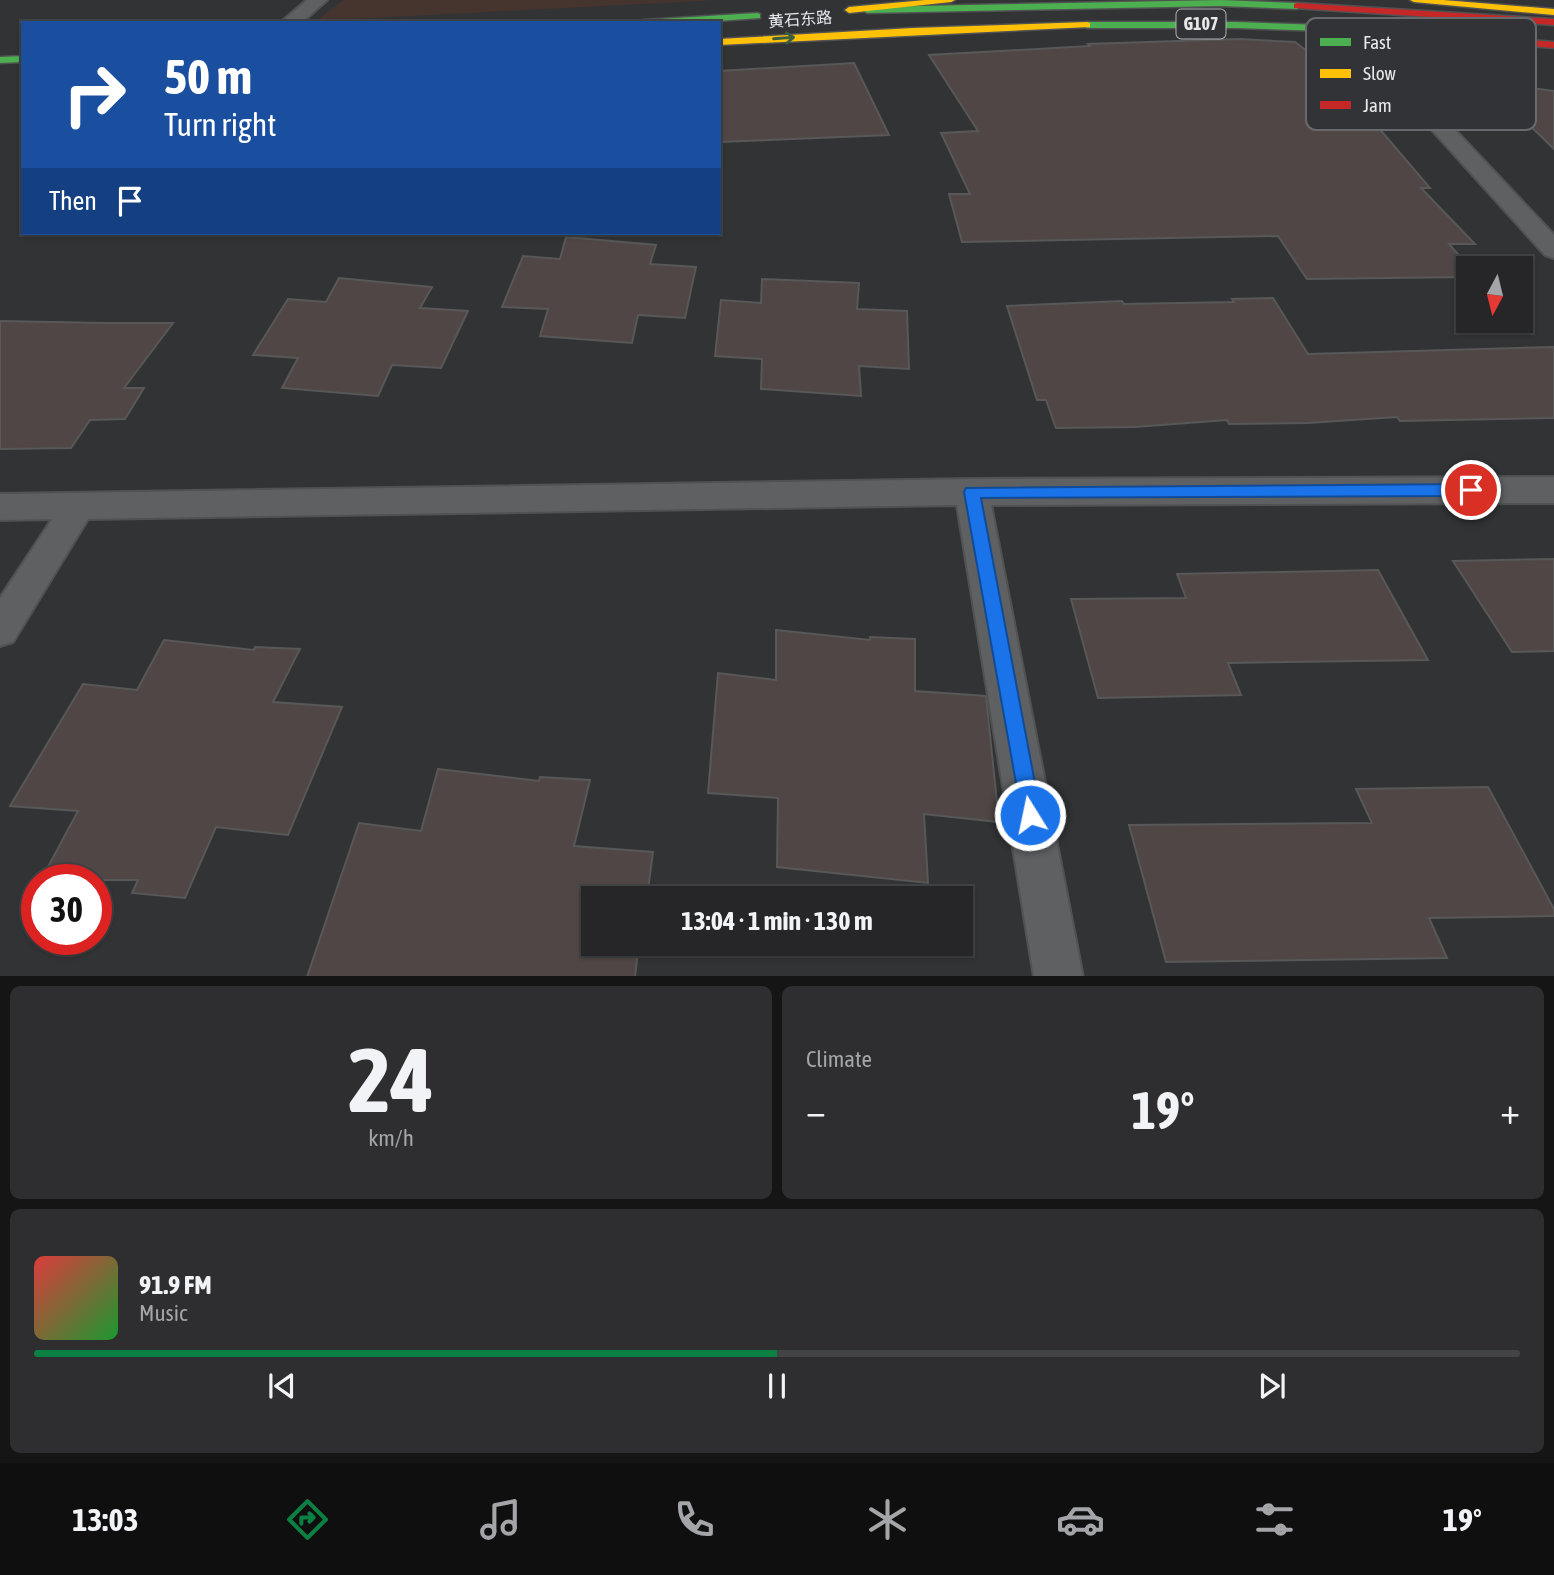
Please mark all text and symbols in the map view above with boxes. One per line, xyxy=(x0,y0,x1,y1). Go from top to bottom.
street label: 黄石东路 xyxy=(767,8,833,30)
road number: G107 xyxy=(1176,9,1226,38)
legend xyxy=(1306,18,1536,130)
one-way arrow xyxy=(772,31,795,44)
text: Fast xyxy=(1363,31,1391,53)
text: 50 m xyxy=(164,48,252,104)
icon: right xyxy=(49,49,140,140)
text: Slow xyxy=(1363,62,1397,84)
text: Jam xyxy=(1363,94,1392,116)
text: Turn right xyxy=(164,106,277,143)
icon: arrive xyxy=(111,182,149,220)
text: Then xyxy=(49,186,97,216)
north arrow xyxy=(1456,256,1533,332)
map controls xyxy=(1456,256,1533,333)
pin xyxy=(1441,460,1501,520)
icon: arrive xyxy=(1452,471,1490,509)
position arrow xyxy=(993,778,1067,852)
speed limit sign: 30 xyxy=(21,864,112,955)
text: 13:04 · 1 min · 130 m xyxy=(681,906,873,936)
text: 24 xyxy=(348,1027,434,1131)
text: Climate xyxy=(806,1046,872,1072)
text: 19° xyxy=(1131,1080,1195,1140)
text: − xyxy=(806,1089,826,1132)
text: + xyxy=(1500,1089,1520,1132)
text: km/h xyxy=(368,1125,414,1151)
text: 91.9 FM xyxy=(139,1270,212,1300)
text: Music xyxy=(139,1300,187,1326)
icon: previous xyxy=(263,1367,301,1405)
icon: pause xyxy=(758,1367,796,1405)
icon: next xyxy=(1253,1367,1291,1405)
icon: directions xyxy=(283,1495,332,1544)
icon: music xyxy=(476,1495,525,1544)
icon: phone xyxy=(670,1495,719,1544)
icon: climate xyxy=(863,1495,912,1544)
icon: car xyxy=(1056,1495,1105,1544)
icon: filters xyxy=(1250,1495,1299,1544)
text: 13:03 xyxy=(72,1501,139,1538)
text: 19° xyxy=(1443,1501,1482,1538)

